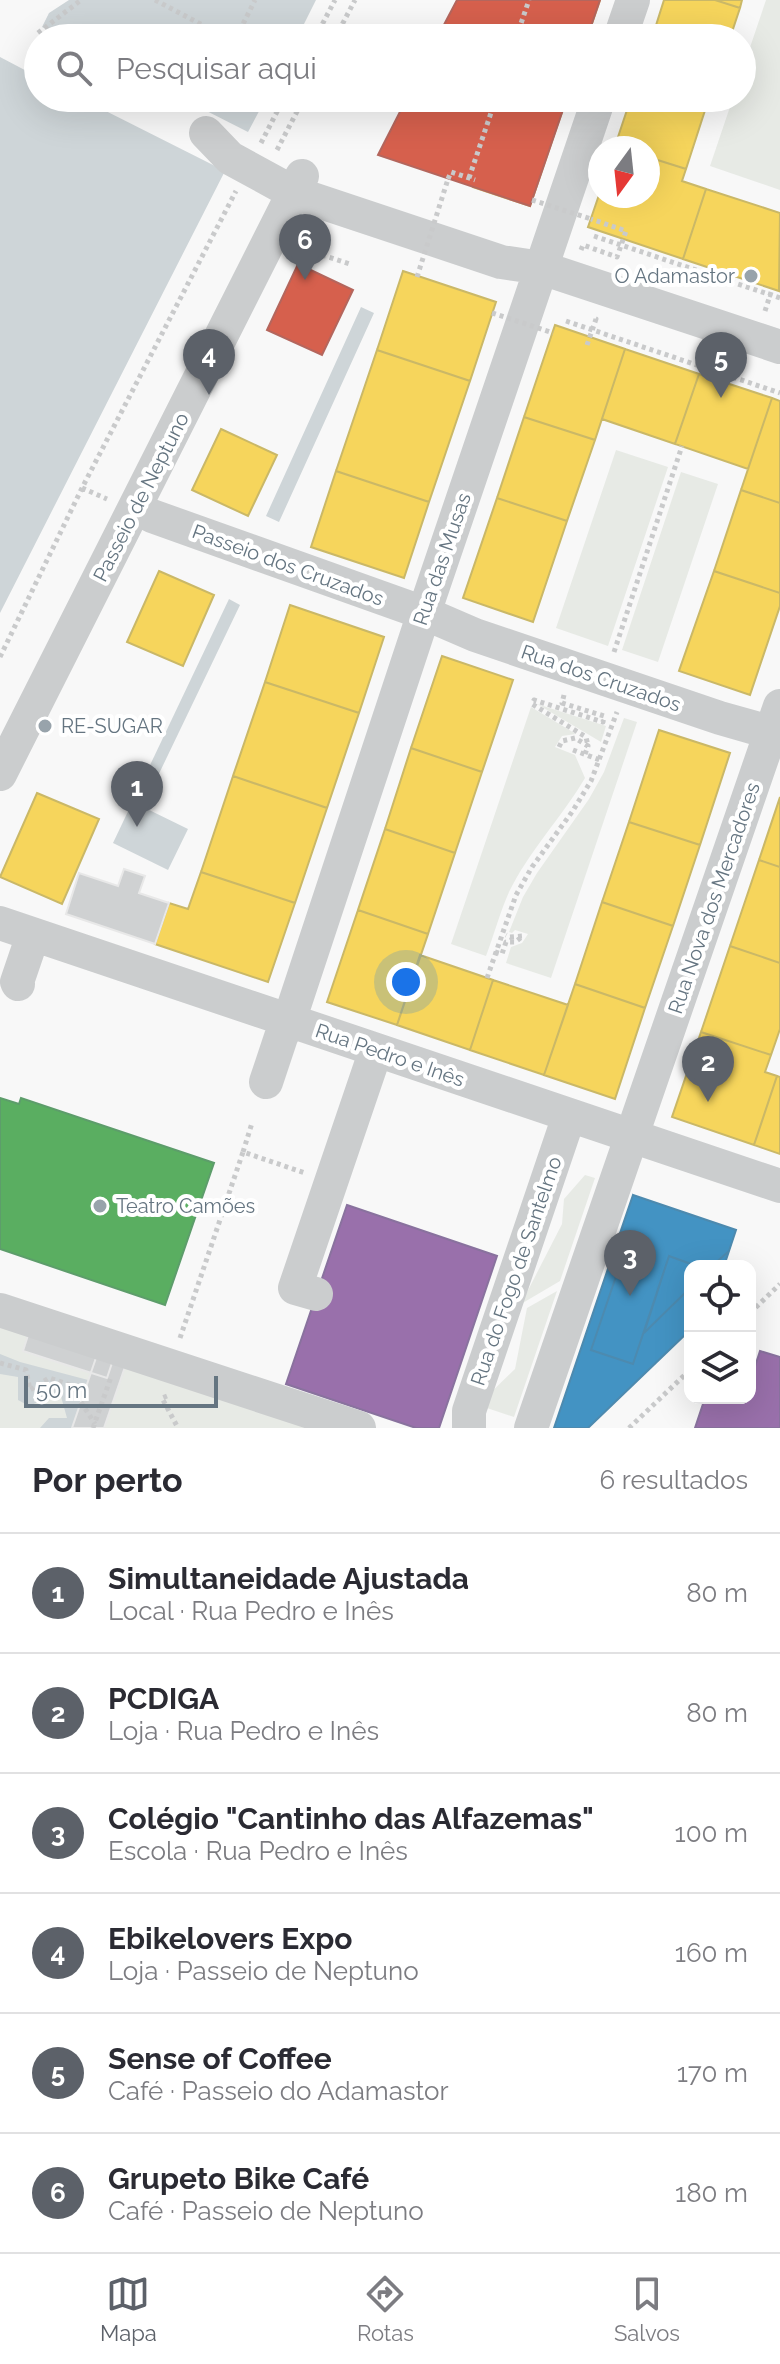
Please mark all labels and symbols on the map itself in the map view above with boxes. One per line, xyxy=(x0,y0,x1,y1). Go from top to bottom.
north arrow xyxy=(588,136,660,208)
pin: 6 xyxy=(279,214,331,280)
place label: O Adamastor xyxy=(615,264,735,288)
marker: O Adamastor xyxy=(742,267,760,285)
pin: 4 xyxy=(183,329,235,395)
pin: 5 xyxy=(695,332,747,398)
street label: Passeio de Neptuno xyxy=(88,408,194,585)
street label: Rua das Musas xyxy=(408,490,476,628)
street label: Passeio dos Cruzados xyxy=(189,519,387,611)
street label: Rua dos Cruzados xyxy=(518,639,684,717)
place label: RE-SUGAR xyxy=(61,714,163,738)
marker: RE-SUGAR xyxy=(36,717,54,735)
pin: 1 xyxy=(111,761,163,827)
street label: Rua Nova dos Mercadores xyxy=(663,779,765,1017)
your location xyxy=(386,962,426,1002)
street label: Rua Pedro e Inês xyxy=(312,1018,468,1092)
pin: 2 xyxy=(682,1036,734,1102)
street label: Rua do Fogo de Santelmo xyxy=(466,1153,567,1389)
place label: Teatro Camões xyxy=(116,1194,255,1218)
marker: Teatro Camões xyxy=(91,1197,109,1215)
pin: 3 xyxy=(604,1230,656,1296)
scale bar xyxy=(24,1372,218,1408)

